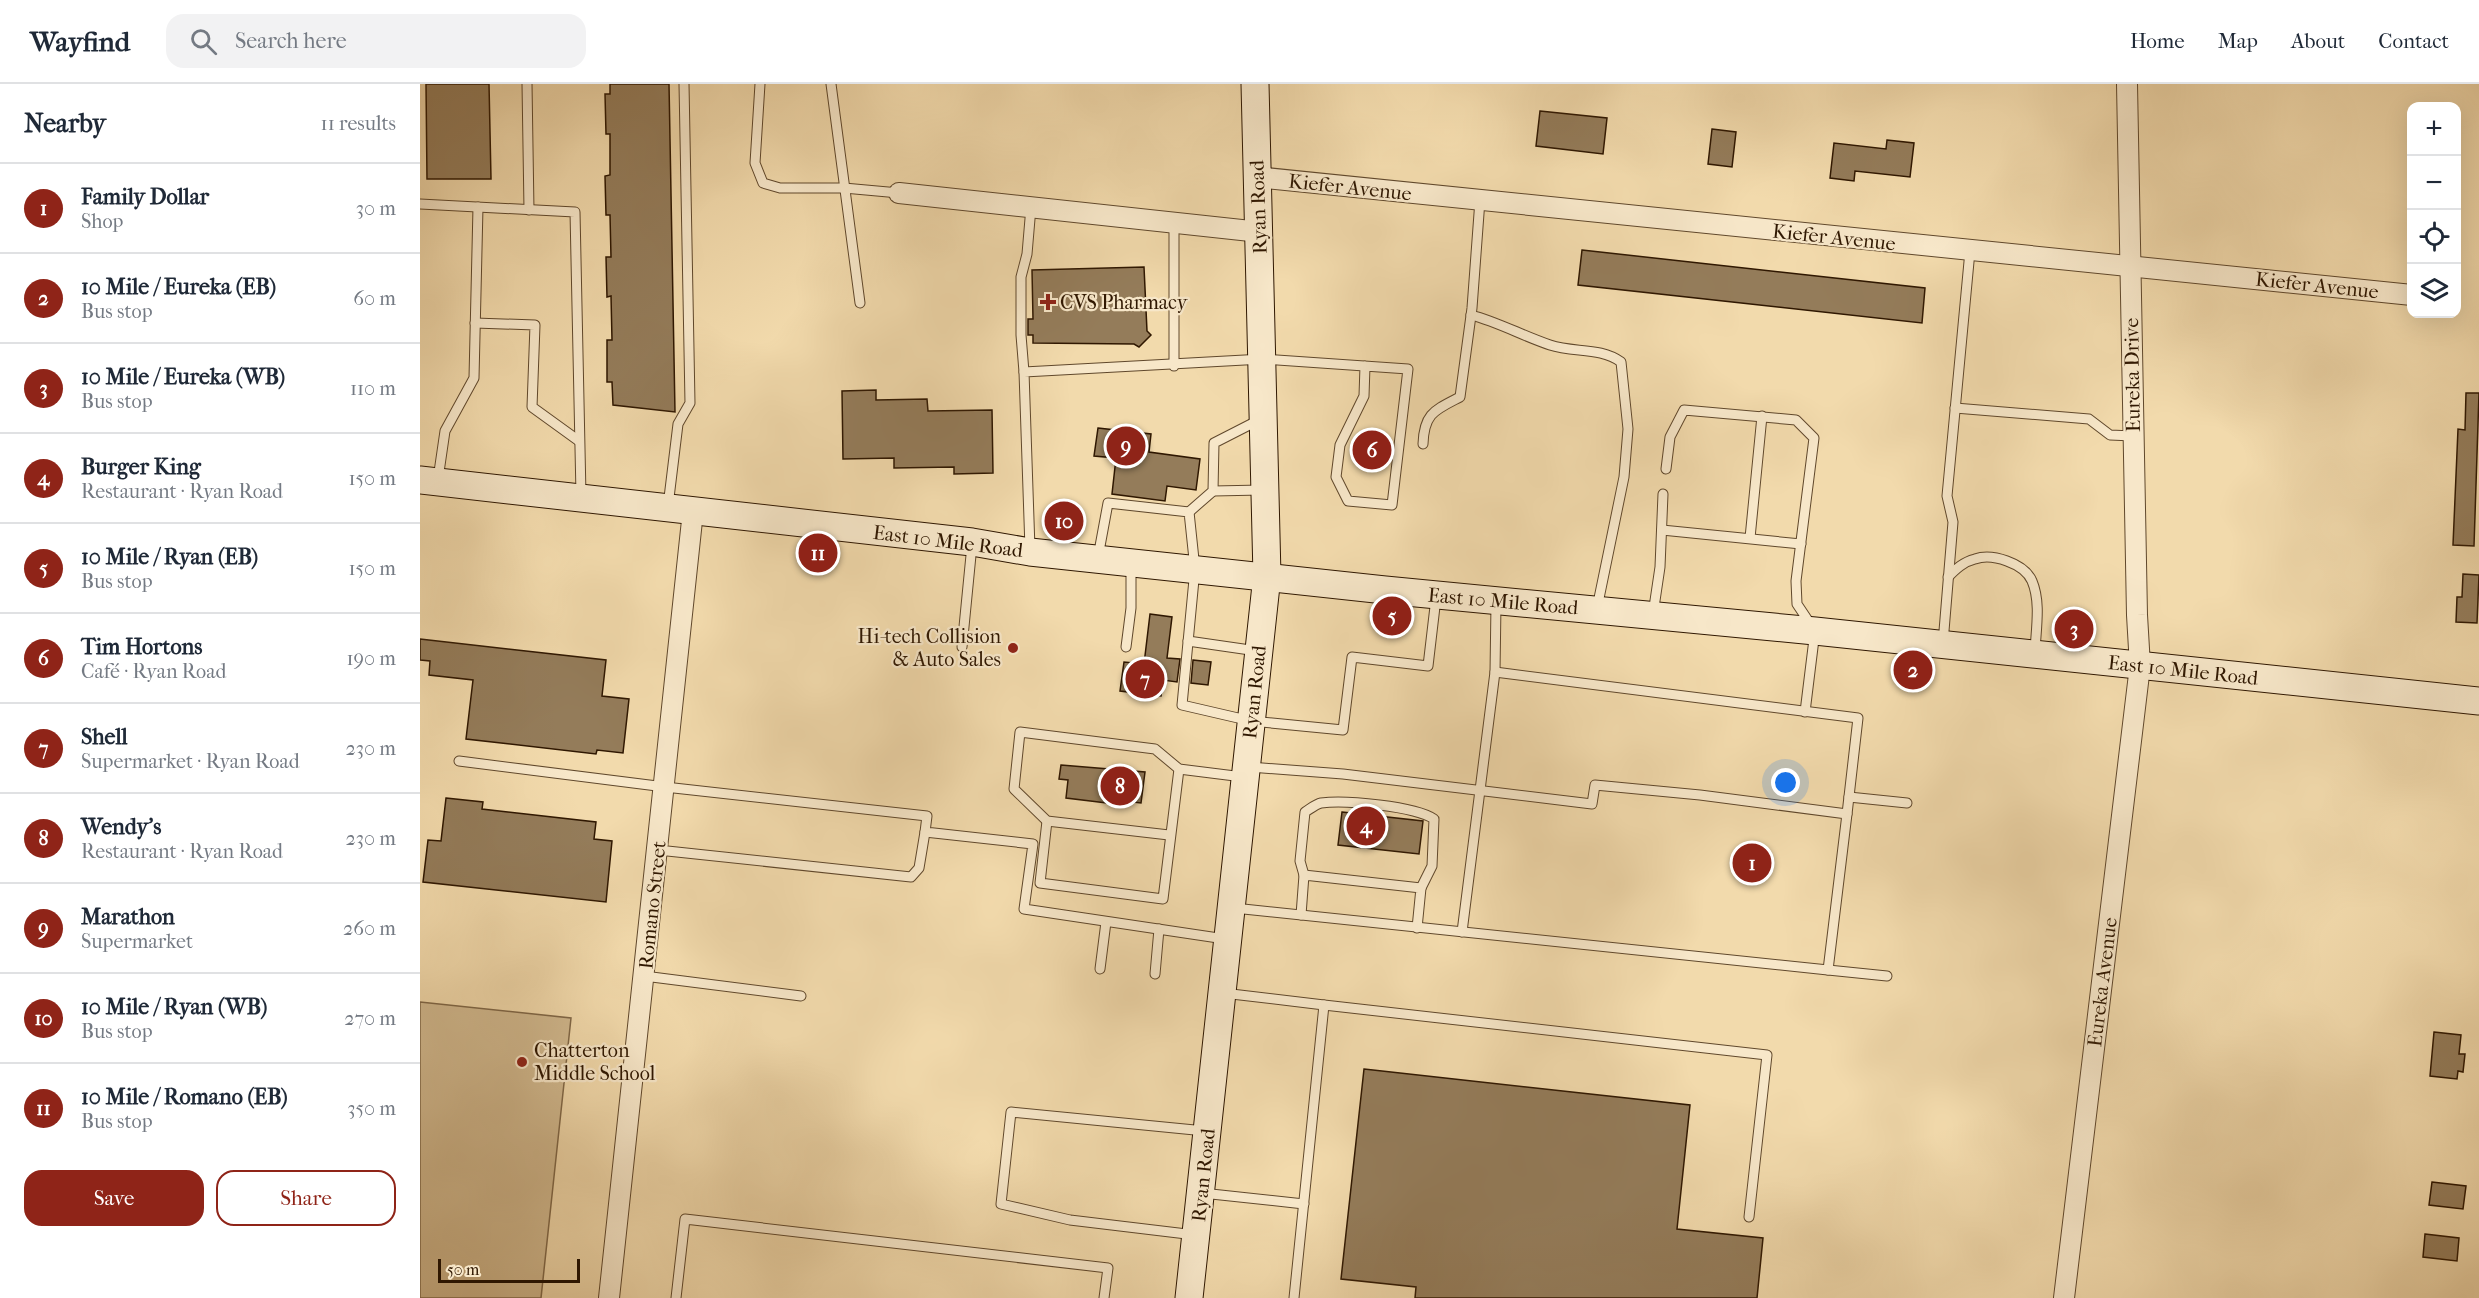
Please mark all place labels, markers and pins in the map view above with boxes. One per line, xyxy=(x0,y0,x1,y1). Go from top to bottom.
place label: CVS Pharmacy xyxy=(1060,291,1189,314)
marker: CVS Pharmacy xyxy=(1041,295,1055,309)
pin: 9 xyxy=(1106,424,1146,469)
pin: 6 xyxy=(1352,428,1392,472)
pin: 10 xyxy=(1044,498,1084,544)
pin: 11 xyxy=(798,530,838,576)
pin: 5 xyxy=(1372,594,1412,638)
pin: 3 xyxy=(2054,606,2094,652)
place label: Hi-tech Collision & Auto Sales xyxy=(858,625,1001,671)
marker: Hi-tech Collision & Auto Sales xyxy=(1006,641,1020,655)
pin: 2 xyxy=(1894,648,1932,692)
pin: 7 xyxy=(1126,656,1164,702)
pin: 8 xyxy=(1100,764,1140,808)
pin: 4 xyxy=(1346,804,1386,848)
pin: 1 xyxy=(1732,840,1772,886)
place label: Chatterton Middle School xyxy=(534,1039,656,1085)
marker: Chatterton Middle School xyxy=(515,1055,529,1069)

